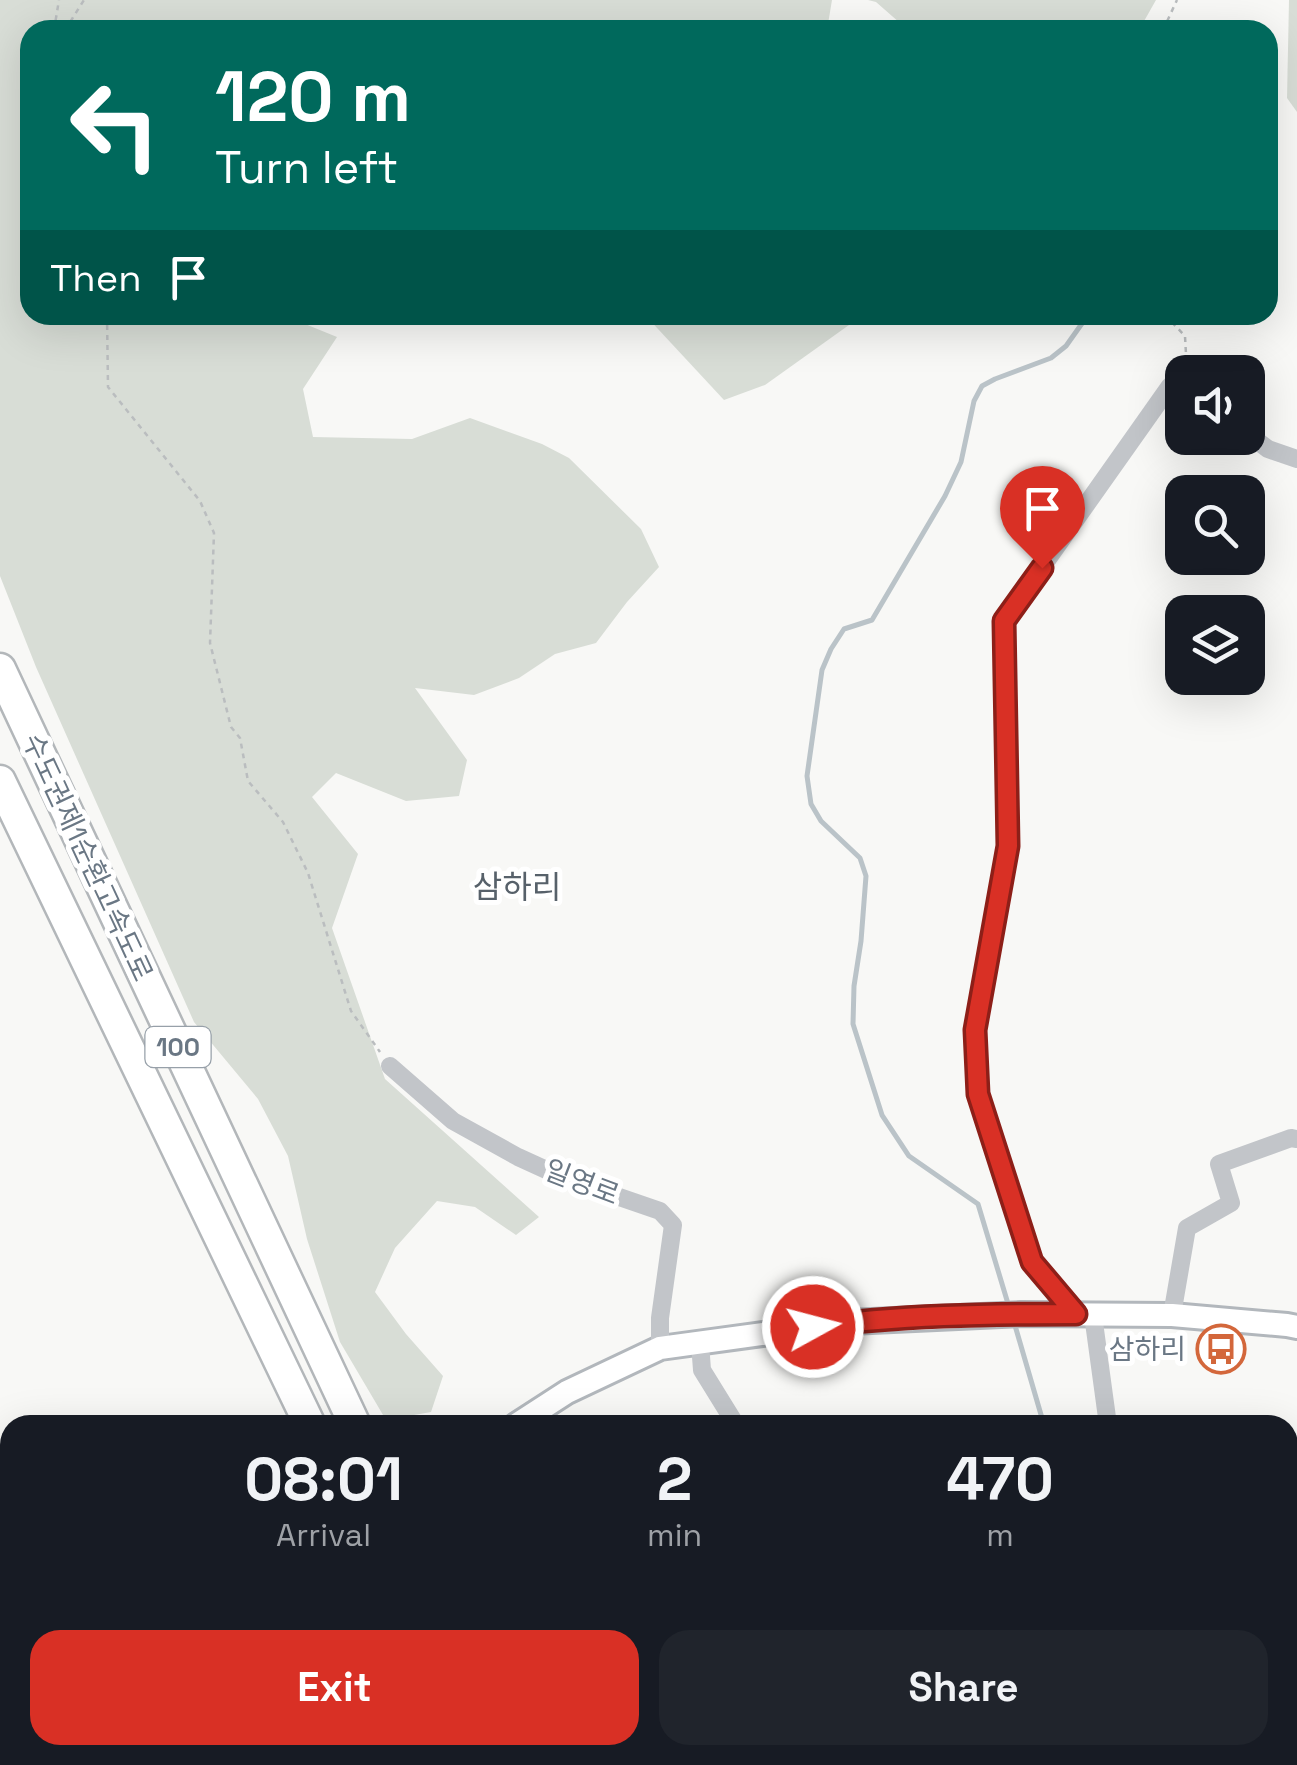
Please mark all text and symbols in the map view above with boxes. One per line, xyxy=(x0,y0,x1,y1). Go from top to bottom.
text: 120 m xyxy=(215,52,411,141)
icon: left xyxy=(50,60,180,190)
text: Turn left xyxy=(215,139,398,196)
icon: arrive xyxy=(161,250,216,305)
text: Then xyxy=(50,254,141,302)
map controls xyxy=(1165,355,1265,695)
button: sound xyxy=(1165,355,1265,455)
pin xyxy=(1000,466,1085,569)
button: search xyxy=(1165,475,1265,575)
icon: arrive xyxy=(1015,481,1070,536)
button: layers xyxy=(1165,595,1265,695)
street label: 수도권제1순환고속도로 xyxy=(15,727,161,987)
district label: 삼하리 xyxy=(473,867,561,907)
road number: 100 xyxy=(146,1027,210,1067)
street label: 일영로 xyxy=(539,1151,625,1213)
position arrow xyxy=(761,1275,865,1379)
bus stop icon: 삼하리 xyxy=(1195,1323,1247,1375)
place label: 삼하리 xyxy=(1109,1331,1186,1367)
text: 08:01 xyxy=(244,1441,403,1518)
text: 2 xyxy=(657,1441,692,1518)
text: 470 xyxy=(946,1441,1054,1518)
text: Arrival xyxy=(276,1515,371,1555)
text: min xyxy=(647,1515,702,1555)
text: m xyxy=(986,1515,1014,1555)
button: Exit xyxy=(30,1630,639,1745)
button: Share xyxy=(659,1630,1268,1745)

